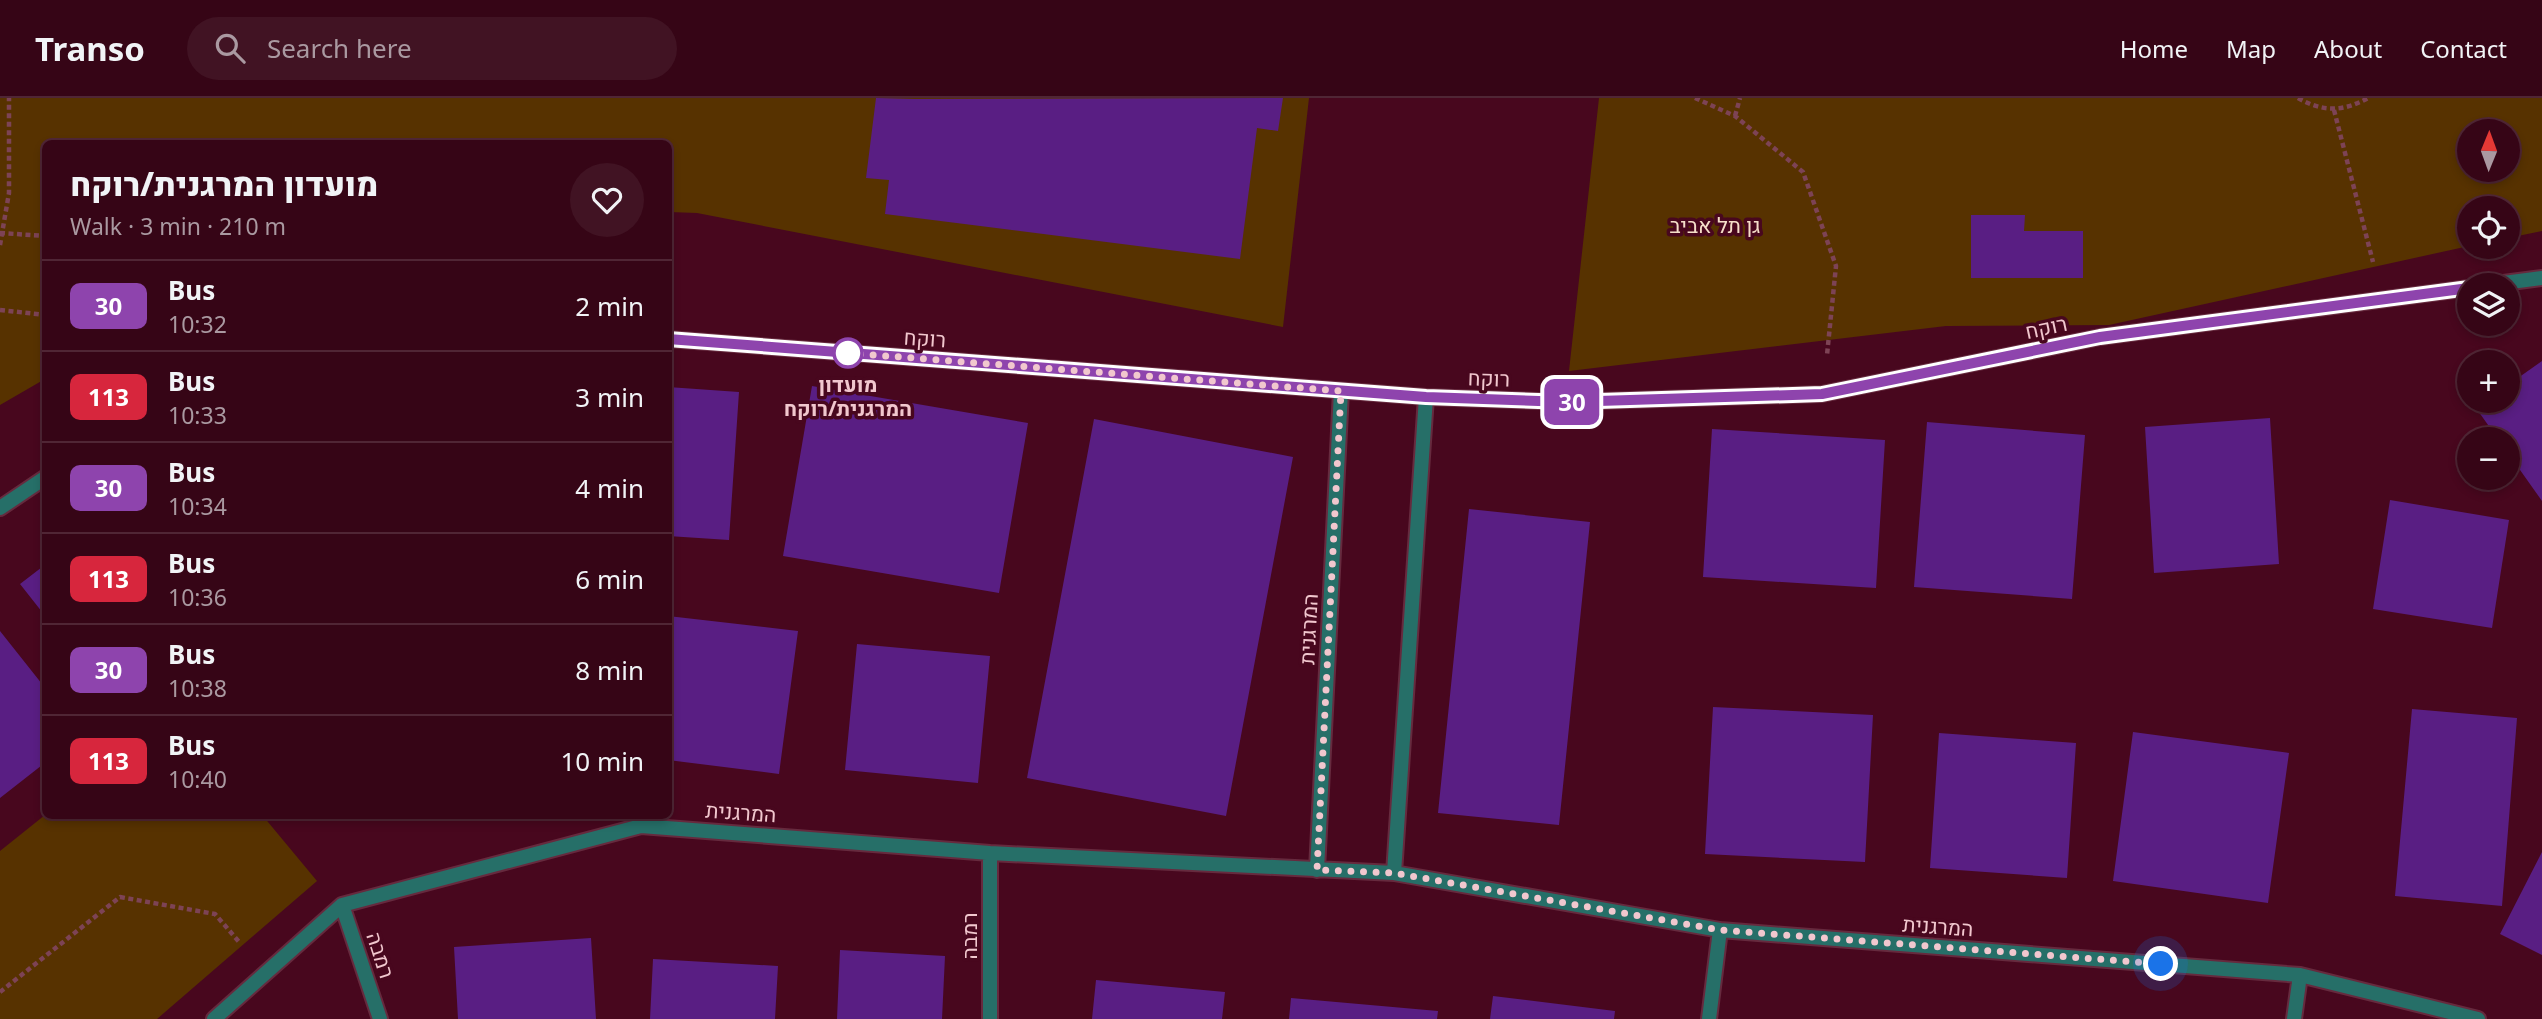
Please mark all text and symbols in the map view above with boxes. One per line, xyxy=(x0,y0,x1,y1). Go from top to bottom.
search box xyxy=(187,17,677,80)
text: Transo xyxy=(35,26,145,71)
icon: search xyxy=(211,29,249,67)
text: Search here xyxy=(267,30,412,66)
text: Home xyxy=(2120,32,2188,65)
text: Map xyxy=(2226,32,2276,65)
text: About xyxy=(2314,32,2382,65)
text: Contact xyxy=(2420,32,2507,65)
north arrow xyxy=(2457,119,2520,182)
map controls xyxy=(2457,119,2520,490)
text: מועדון המרגנית/רוקח xyxy=(70,161,378,206)
button: heart xyxy=(570,163,644,237)
button: locate xyxy=(2457,196,2520,259)
text: Walk · 3 min · 210 m xyxy=(70,210,286,242)
park label: גן תל אביב xyxy=(1670,211,1760,239)
text: Bus xyxy=(168,272,215,308)
button: layers xyxy=(2457,273,2520,336)
text: 2 min xyxy=(575,288,644,324)
text: 30 xyxy=(95,289,122,322)
text: 10:32 xyxy=(168,308,227,340)
street label: רוקח xyxy=(2022,309,2070,345)
street label: רוקח xyxy=(903,323,947,353)
marker: מועדון המרגנית/רוקח xyxy=(833,338,863,368)
button: + xyxy=(2457,350,2520,413)
text: Bus xyxy=(168,363,215,399)
street label: רוקח xyxy=(1467,363,1511,393)
place label: מועדון המרגנית/רוקח xyxy=(784,370,912,422)
text: 3 min xyxy=(575,379,644,415)
line badge: 30 xyxy=(1540,379,1604,425)
text: 113 xyxy=(88,380,129,413)
text: 30 xyxy=(1558,385,1586,418)
text: 10:33 xyxy=(168,399,227,431)
button: − xyxy=(2457,427,2520,490)
text: Bus xyxy=(168,454,215,490)
text: 4 min xyxy=(575,470,644,506)
text: 30 xyxy=(95,471,122,504)
text: 10:34 xyxy=(168,490,227,522)
text: Bus xyxy=(168,545,215,581)
text: 6 min xyxy=(575,561,644,597)
text: 113 xyxy=(88,562,129,595)
text: 10:36 xyxy=(168,581,227,613)
street label: המרגנית xyxy=(1292,593,1324,665)
text: Bus xyxy=(168,636,215,672)
text: 8 min xyxy=(575,652,644,688)
text: 30 xyxy=(95,653,122,686)
text: 10:38 xyxy=(168,672,227,704)
text: Bus xyxy=(168,727,215,763)
text: 10 min xyxy=(560,743,644,779)
text: 113 xyxy=(88,744,129,777)
text: 10:40 xyxy=(168,763,227,795)
street label: המרגנית xyxy=(705,796,777,828)
street label: המרגנית xyxy=(1902,910,1974,942)
street label: רמבה xyxy=(955,912,983,960)
street label: רמבה xyxy=(360,928,402,982)
your location xyxy=(2143,946,2178,981)

